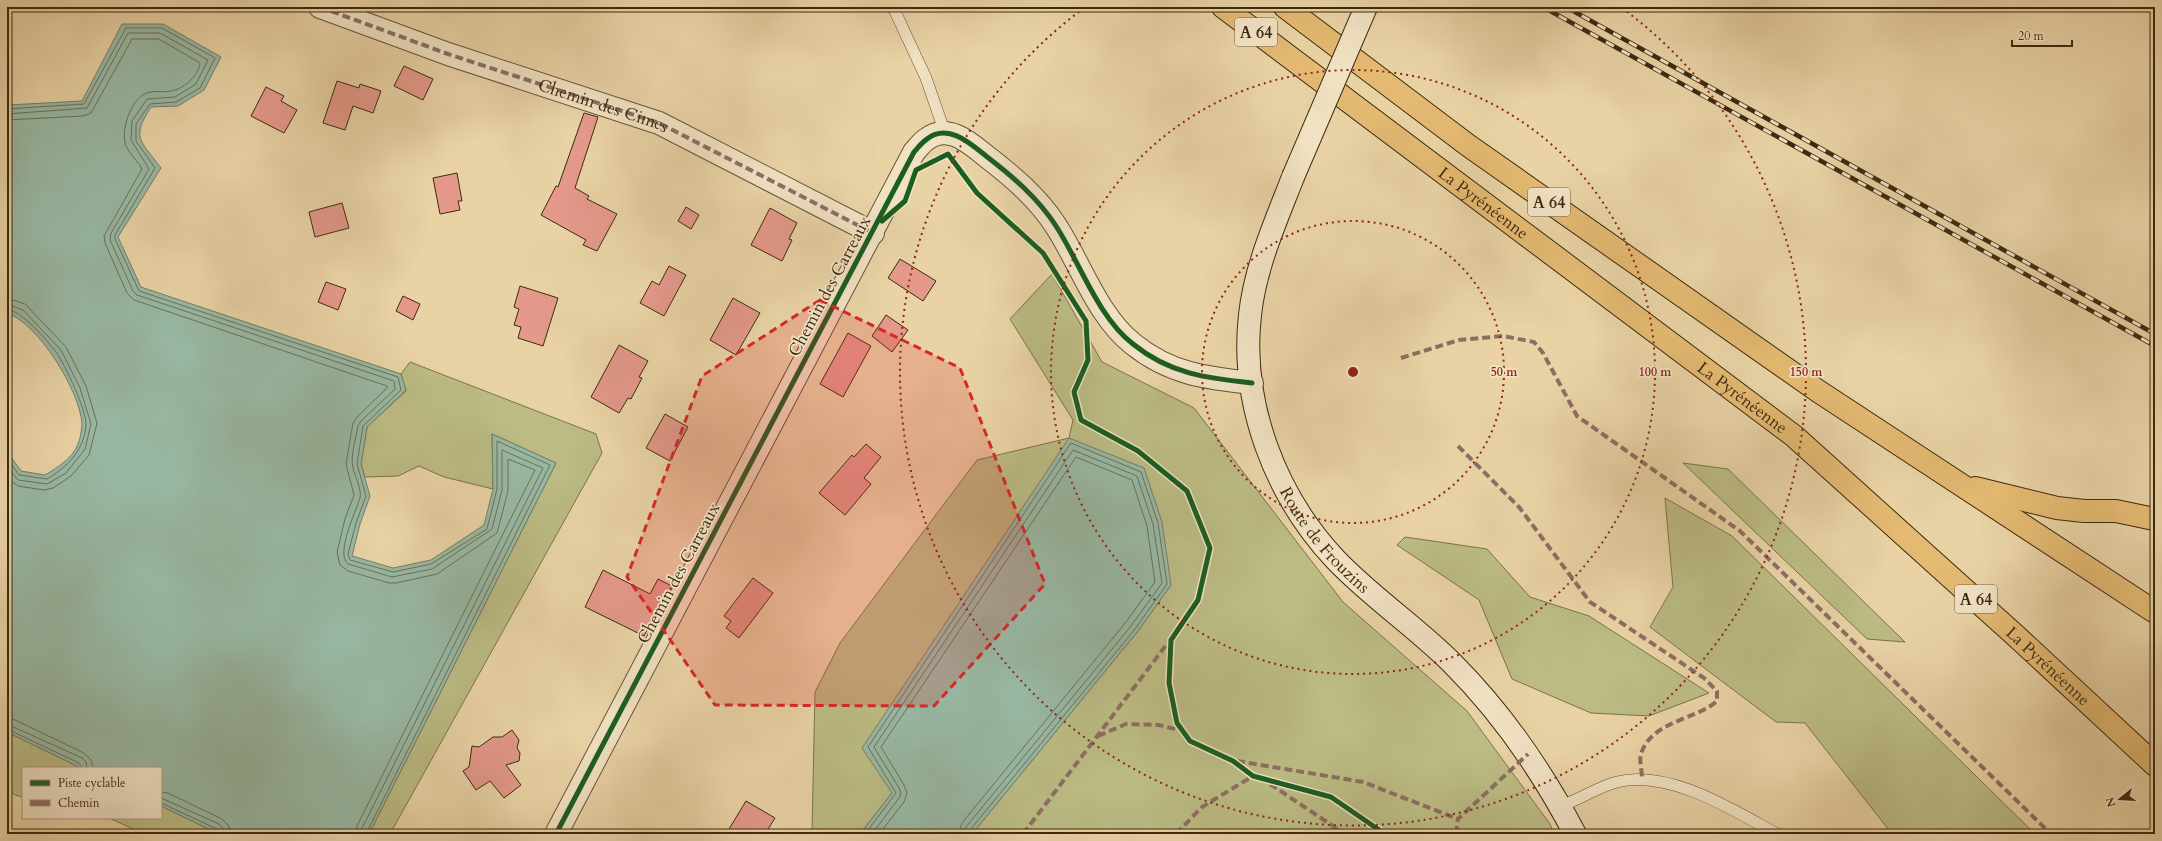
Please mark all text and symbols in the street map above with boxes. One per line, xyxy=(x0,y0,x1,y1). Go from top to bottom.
road number: A 64 xyxy=(1235,18,1277,46)
scale bar xyxy=(2012,22,2072,48)
text: 20 m xyxy=(2018,28,2045,44)
street label: Chemin des Cimes xyxy=(535,73,673,138)
street label: La Pyrénéenne xyxy=(1433,162,1533,245)
road number: A 64 xyxy=(1528,188,1570,216)
street label: Chemin des Carreaux xyxy=(783,211,876,361)
street label: La Pyrénéenne xyxy=(1693,356,1792,439)
text: 50 m xyxy=(1491,364,1518,380)
text: 100 m xyxy=(1639,364,1672,380)
text: 150 m xyxy=(1790,364,1823,380)
centre of rings xyxy=(1346,365,1360,379)
street label: Route de Frouzins xyxy=(1274,483,1375,599)
street label: Chemin des Carreaux xyxy=(632,498,725,648)
road number: A 64 xyxy=(1955,585,1997,613)
street label: La Pyrénéenne xyxy=(2001,621,2095,711)
legend xyxy=(22,767,162,819)
text: Piste cyclable xyxy=(58,775,125,791)
north arrow xyxy=(2100,779,2140,819)
text: Chemin xyxy=(58,795,100,811)
text: N xyxy=(2102,795,2120,809)

